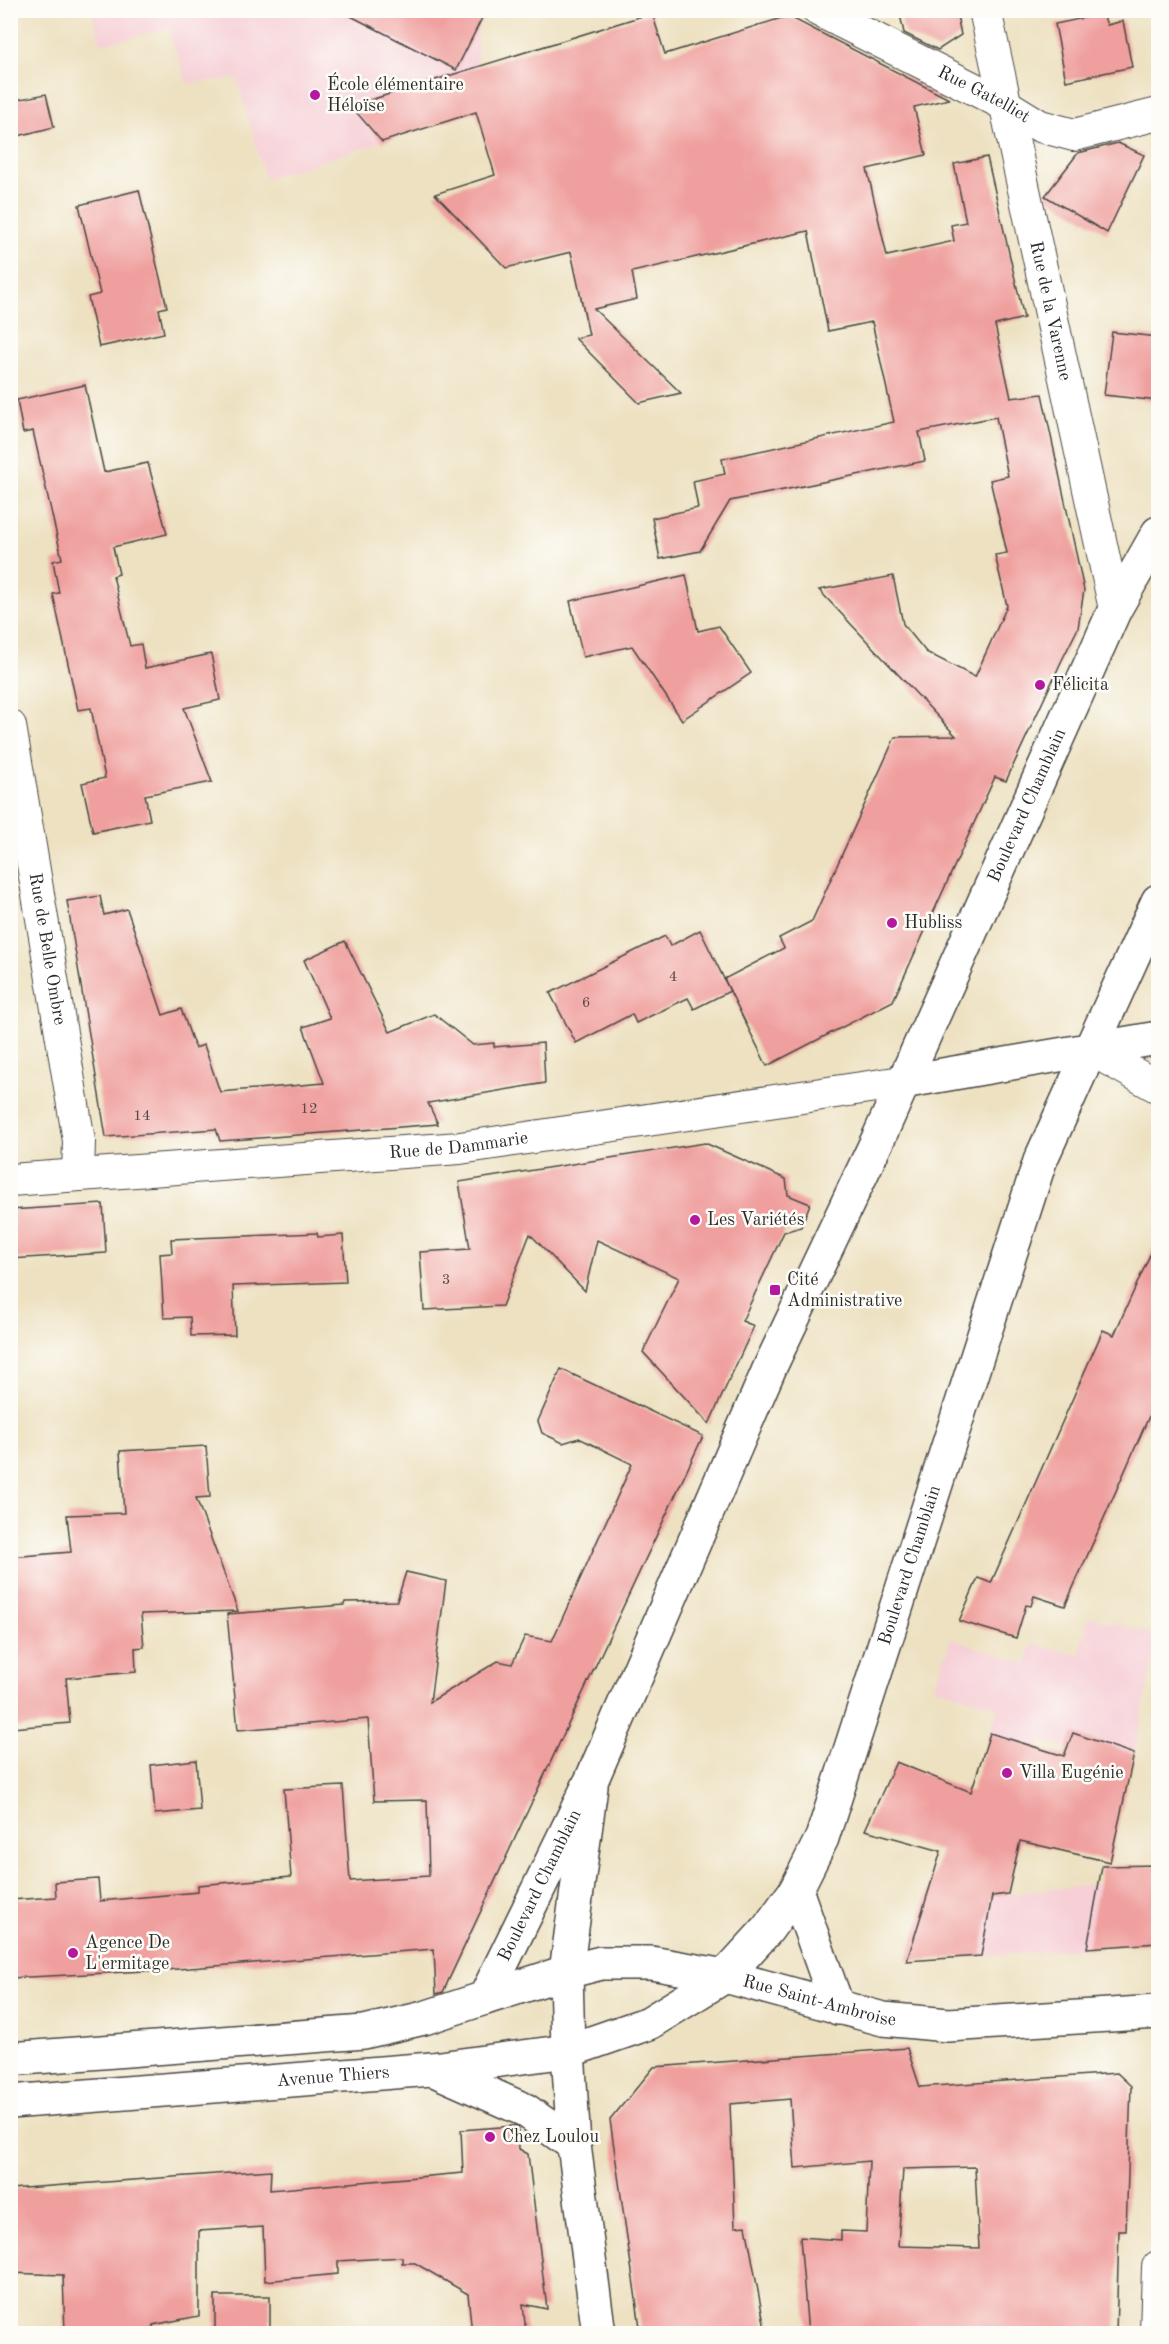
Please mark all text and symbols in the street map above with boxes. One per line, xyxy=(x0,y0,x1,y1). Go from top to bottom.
street label: Rue Gatelliet xyxy=(935,63,1033,126)
place label: École élémentaire Héloïse xyxy=(327,72,464,115)
marker: École élémentaire Héloïse xyxy=(308,88,322,102)
street label: Rue de la Varenne xyxy=(1026,240,1074,382)
place label: Félicita xyxy=(1052,676,1109,694)
marker: Félicita xyxy=(1033,678,1047,692)
street label: Boulevard Chamblain xyxy=(985,726,1069,885)
street label: Rue de Belle Ombre xyxy=(26,871,69,1026)
place label: Hubliss xyxy=(904,914,963,932)
marker: Hubliss xyxy=(885,916,899,930)
house number: 4 xyxy=(669,970,677,985)
house number: 6 xyxy=(582,996,590,1011)
house number: 12 xyxy=(300,1102,318,1117)
house number: 14 xyxy=(133,1109,151,1124)
street label: Rue de Dammarie xyxy=(389,1129,529,1162)
place label: Les Variétés xyxy=(707,1211,805,1229)
marker: Les Variétés xyxy=(688,1213,702,1227)
place label: Cité Administrative xyxy=(787,1271,902,1310)
house number: 3 xyxy=(442,1273,450,1288)
marker: Cité Administrative xyxy=(768,1283,782,1297)
street label: Boulevard Chamblain xyxy=(876,1483,944,1647)
place label: Villa Eugénie xyxy=(1019,1764,1124,1782)
marker: Villa Eugénie xyxy=(1000,1766,1014,1780)
street label: Boulevard Chamblain xyxy=(495,1807,585,1964)
place label: Agence De L'ermitage xyxy=(85,1934,170,1973)
marker: Agence De L'ermitage xyxy=(66,1946,80,1960)
street label: Rue Saint-Ambroise xyxy=(741,1972,897,2029)
street label: Avenue Thiers xyxy=(276,2063,390,2090)
place label: Chez Loulou xyxy=(502,2128,599,2146)
marker: Chez Loulou xyxy=(483,2130,497,2144)

